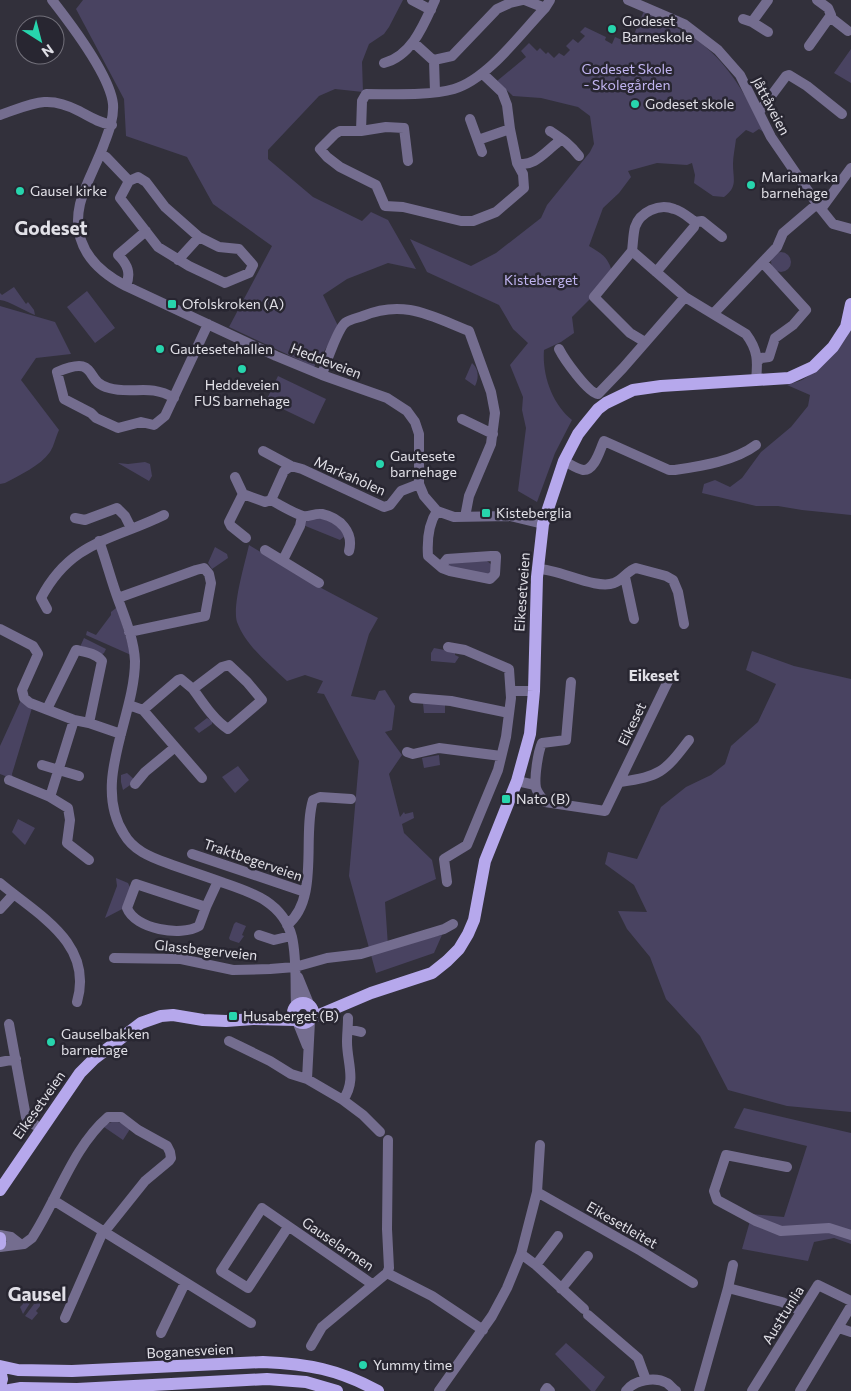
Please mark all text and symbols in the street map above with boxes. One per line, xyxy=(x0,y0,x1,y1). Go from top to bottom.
place label: Godeset Barneskole xyxy=(622,12,692,45)
north arrow xyxy=(15,15,65,65)
marker: Godeset Barneskole xyxy=(606,23,618,35)
text: N xyxy=(39,41,57,61)
park label: Godeset Skole - Skolegården xyxy=(582,60,672,93)
street label: Jåttåveien xyxy=(749,74,794,138)
place label: Godeset skole xyxy=(645,95,734,112)
marker: Godeset skole xyxy=(629,98,641,110)
place label: Mariamarka barnehage xyxy=(761,168,838,201)
marker: Mariamarka barnehage xyxy=(745,179,757,191)
place label: Gausel kirke xyxy=(30,182,107,199)
marker: Gausel kirke xyxy=(14,185,26,197)
district label: Godeset xyxy=(14,216,88,239)
park label: Kisteberget xyxy=(504,271,578,288)
place label: Ofolskroken (A) xyxy=(182,295,284,312)
marker: Ofolskroken (A) xyxy=(166,298,178,310)
street label: Heddeveien xyxy=(288,339,364,382)
place label: Gautesetehallen xyxy=(170,340,273,357)
marker: Gautesetehallen xyxy=(154,343,166,355)
marker: Heddeveien FUS barnehage xyxy=(236,363,248,375)
place label: Heddeveien FUS barnehage xyxy=(194,376,290,409)
place label: Gautesete barnehage xyxy=(390,447,457,480)
street label: Markaholen xyxy=(312,452,389,499)
marker: Gautesete barnehage xyxy=(374,458,386,470)
place label: Kisteberglia xyxy=(496,504,572,521)
marker: Kisteberglia xyxy=(480,507,492,519)
street label: Eikesetveien xyxy=(510,552,533,632)
district label: Eikeset xyxy=(629,666,679,684)
street label: Eikeset xyxy=(614,699,649,748)
place label: Nato (B) xyxy=(516,790,570,807)
marker: Nato (B) xyxy=(500,793,512,805)
street label: Traktbegerveien xyxy=(202,835,305,884)
street label: Glassbegerveien xyxy=(154,936,258,963)
place label: Husaberget (B) xyxy=(243,1007,339,1024)
marker: Husaberget (B) xyxy=(227,1010,239,1022)
place label: Gauselbakken barnehage xyxy=(61,1025,150,1058)
marker: Gauselbakken barnehage xyxy=(45,1036,57,1048)
street label: Eikesetveien xyxy=(9,1067,68,1142)
street label: Eikesetleitet xyxy=(584,1197,661,1252)
street label: Gauselarmen xyxy=(299,1213,378,1274)
district label: Gausel xyxy=(8,1282,66,1305)
street label: Austtunlia xyxy=(758,1282,807,1347)
street label: Boganesveien xyxy=(146,1340,234,1361)
place label: Yummy time xyxy=(373,1356,452,1373)
marker: Yummy time xyxy=(357,1359,369,1371)

